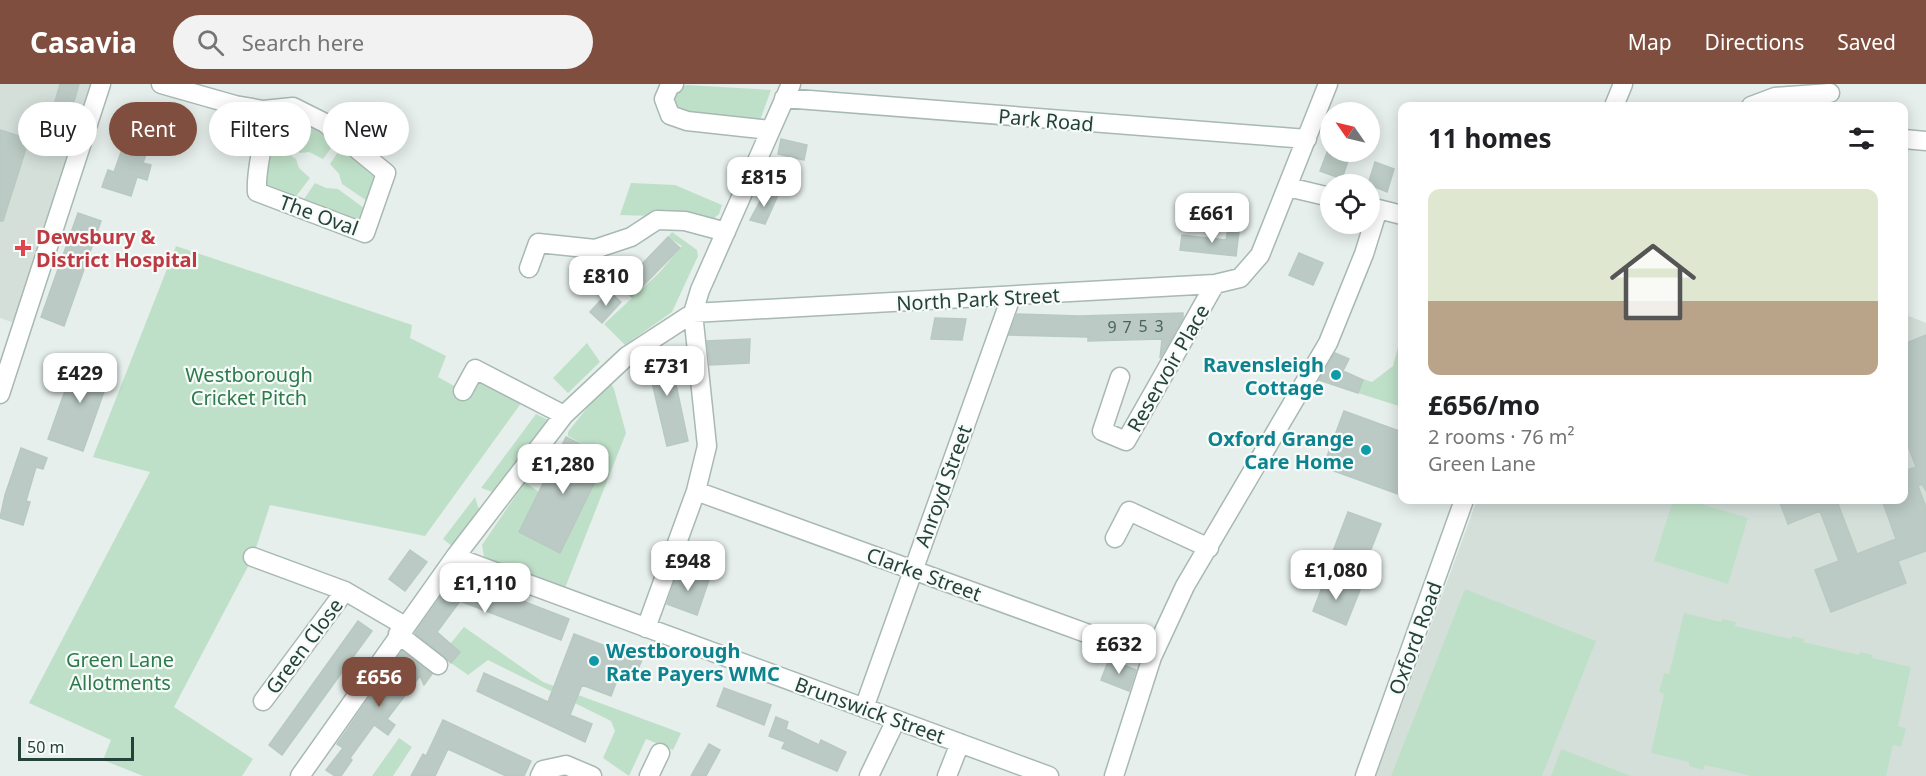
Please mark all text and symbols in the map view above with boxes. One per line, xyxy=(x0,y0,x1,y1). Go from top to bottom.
search box xyxy=(173,15,593,69)
text: Casavia xyxy=(30,23,137,61)
icon: search xyxy=(194,26,227,59)
text: Search here xyxy=(242,27,364,57)
text: Map xyxy=(1628,28,1672,56)
text: Directions xyxy=(1705,28,1804,56)
text: Saved xyxy=(1837,28,1896,56)
chip: Buy xyxy=(18,102,97,156)
chip: Rent xyxy=(109,102,197,156)
chip: Filters xyxy=(209,102,311,156)
chip: New xyxy=(323,102,409,156)
street label: Park Road xyxy=(997,102,1095,138)
north arrow xyxy=(1320,102,1380,162)
map controls xyxy=(1320,102,1380,234)
text: 11 homes xyxy=(1428,120,1552,156)
icon: filters xyxy=(1845,122,1878,155)
pin: £815 xyxy=(728,157,800,208)
text: £815 xyxy=(741,163,787,190)
button: locate xyxy=(1320,174,1380,234)
street label: The Oval xyxy=(276,188,362,242)
pin: £661 xyxy=(1176,193,1248,244)
text: £661 xyxy=(1189,199,1235,226)
place label: Dewsbury & District Hospital xyxy=(36,223,198,273)
icon: home xyxy=(1599,228,1707,336)
marker: Dewsbury & District Hospital xyxy=(14,239,32,257)
pin: £810 xyxy=(570,256,642,307)
text: £810 xyxy=(583,262,629,289)
street label: North Park Street xyxy=(896,281,1060,317)
street label: Reservoir Place xyxy=(1121,299,1215,437)
house number: 5 xyxy=(1138,315,1148,337)
house number: 3 xyxy=(1154,315,1164,337)
house number: 9 xyxy=(1107,316,1117,338)
house number: 7 xyxy=(1122,316,1132,338)
pin: £731 xyxy=(631,346,703,397)
place label: Ravensleigh Cottage xyxy=(1203,351,1324,401)
text: £731 xyxy=(644,352,690,379)
pin: £429 xyxy=(44,353,116,404)
text: £429 xyxy=(57,359,103,386)
park label: Westborough Cricket Pitch xyxy=(185,361,313,411)
marker: Ravensleigh Cottage xyxy=(1329,368,1343,382)
text: £656/mo xyxy=(1428,387,1540,423)
street label: Anroyd Street xyxy=(908,421,978,551)
text: 2 rooms · 76 m² xyxy=(1428,423,1575,450)
place label: Oxford Grange Care Home xyxy=(1207,425,1354,475)
marker: Oxford Grange Care Home xyxy=(1359,443,1373,457)
pin: £1,280 xyxy=(514,444,612,495)
text: £1,280 xyxy=(532,450,594,477)
text: Green Lane xyxy=(1428,450,1536,477)
pin: £948 xyxy=(652,541,724,592)
street label: Clarke Street xyxy=(863,541,985,607)
text: £948 xyxy=(665,547,711,574)
pin: £1,080 xyxy=(1287,550,1385,601)
text: £1,080 xyxy=(1305,556,1367,583)
pin: £1,110 xyxy=(436,563,534,614)
text: £1,110 xyxy=(454,569,516,596)
street label: Oxford Road xyxy=(1382,578,1448,698)
street label: Green Close xyxy=(259,593,349,699)
pin: £632 xyxy=(1083,624,1155,675)
text: £632 xyxy=(1096,630,1142,657)
place label: Westborough Rate Payers WMC xyxy=(606,637,780,687)
park label: Green Lane Allotments xyxy=(66,646,174,696)
marker: Westborough Rate Payers WMC xyxy=(587,654,601,668)
pin: £656 xyxy=(343,657,415,708)
text: £656 xyxy=(356,663,402,690)
street label: Brunswick Street xyxy=(791,670,949,750)
scale bar xyxy=(18,734,134,762)
text: 50 m xyxy=(27,736,64,758)

